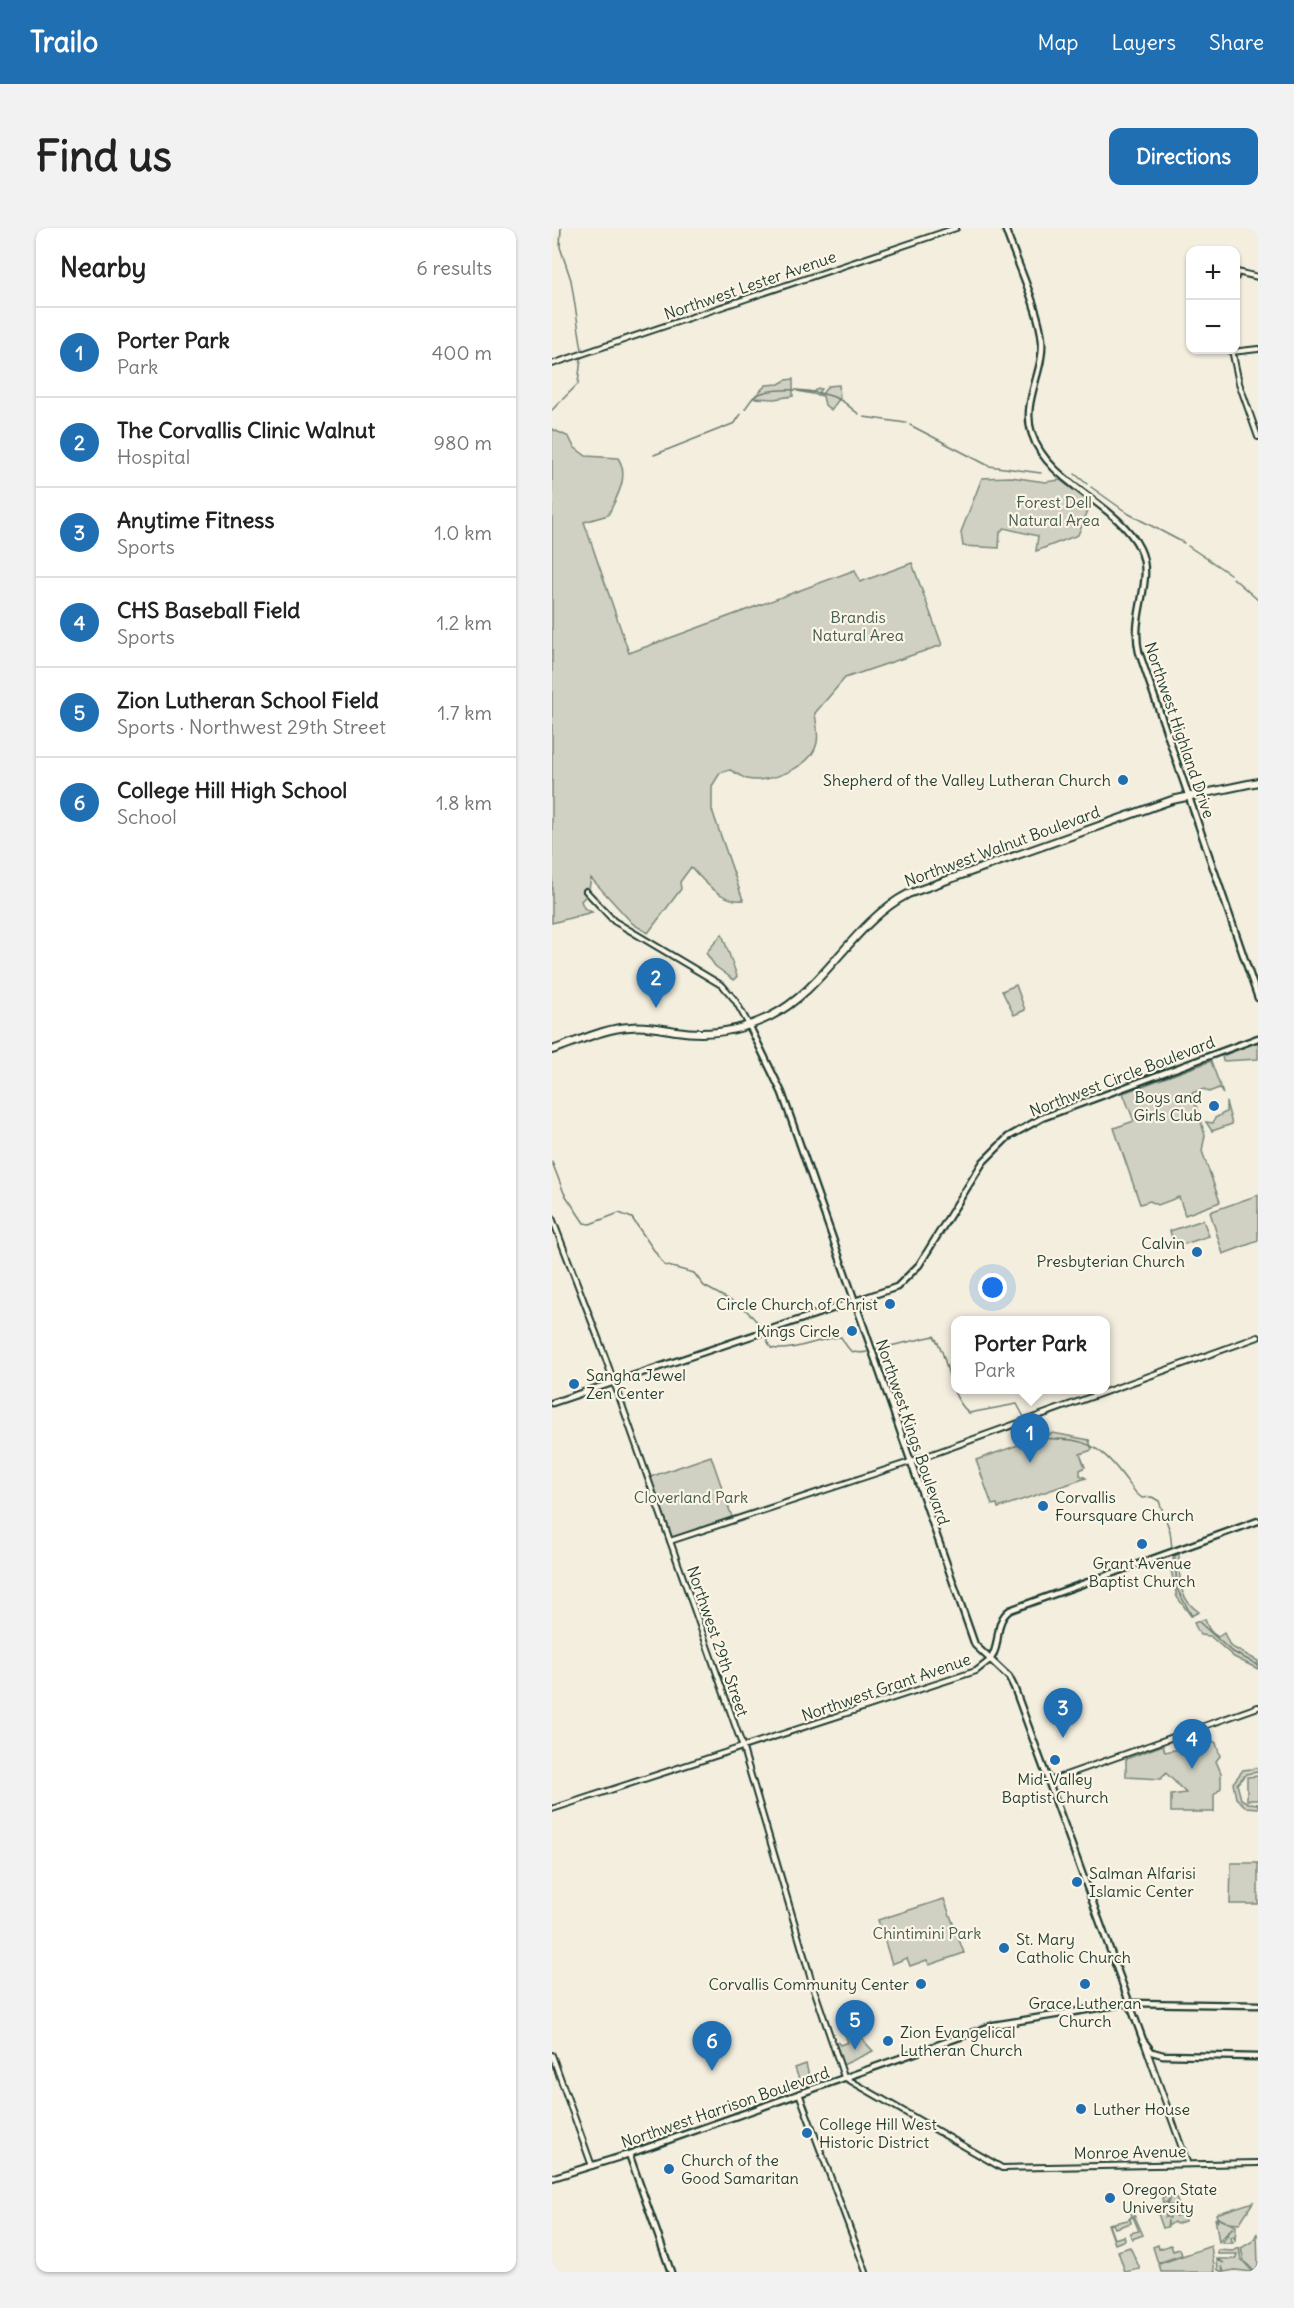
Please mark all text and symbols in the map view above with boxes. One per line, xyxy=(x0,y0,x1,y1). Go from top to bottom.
text: Trailo xyxy=(30,24,98,60)
text: Map xyxy=(1038,29,1078,56)
text: Layers xyxy=(1111,29,1176,56)
text: Share xyxy=(1209,29,1264,56)
button: Directions xyxy=(1109,128,1258,185)
text: Find us xyxy=(36,130,172,182)
street label: Northwest Lester Avenue xyxy=(661,246,839,324)
map controls xyxy=(1186,246,1240,354)
button: + xyxy=(1186,246,1240,300)
text: Nearby xyxy=(60,251,146,284)
text: 6 results xyxy=(416,255,492,280)
button: − xyxy=(1186,300,1240,354)
text: Porter Park xyxy=(117,326,230,354)
text: 1 xyxy=(76,340,83,365)
text: 400 m xyxy=(432,340,492,365)
text: Park xyxy=(117,354,158,379)
text: The Corvallis Clinic Walnut xyxy=(117,416,375,444)
text: 2 xyxy=(74,430,85,455)
text: 980 m xyxy=(434,430,492,455)
text: Hospital xyxy=(117,444,190,469)
park label: Forest Dell Natural Area xyxy=(1008,492,1100,530)
text: Anytime Fitness xyxy=(117,506,274,534)
text: 3 xyxy=(74,520,85,545)
text: 1.0 km xyxy=(434,520,492,545)
text: Sports xyxy=(117,534,175,559)
text: CHS Baseball Field xyxy=(117,596,300,624)
park label: Brandis Natural Area xyxy=(812,607,904,645)
text: 4 xyxy=(74,610,85,635)
text: 1.2 km xyxy=(436,610,492,635)
text: Sports xyxy=(117,624,175,649)
street label: Northwest Highland Drive xyxy=(1140,639,1220,821)
text: Zion Lutheran School Field xyxy=(117,686,379,714)
text: 5 xyxy=(74,700,85,725)
text: 1.7 km xyxy=(438,700,492,725)
text: Sports · Northwest 29th Street xyxy=(117,714,386,739)
place label: Shepherd of the Valley Lutheran Church xyxy=(823,770,1111,790)
marker: Shepherd of the Valley Lutheran Church xyxy=(1116,773,1130,787)
text: College Hill High School xyxy=(117,776,347,804)
text: 6 xyxy=(74,790,85,815)
text: 1.8 km xyxy=(436,790,492,815)
street label: Northwest Walnut Boulevard xyxy=(901,801,1103,891)
text: School xyxy=(117,804,177,829)
pin: 2 xyxy=(636,958,676,1008)
street label: Northwest Circle Boulevard xyxy=(1027,1031,1217,1121)
place label: Boys and Girls Club xyxy=(1133,1087,1202,1125)
marker: Boys and Girls Club xyxy=(1207,1099,1221,1113)
place label: Calvin Presbyterian Church xyxy=(1037,1233,1185,1271)
marker: Calvin Presbyterian Church xyxy=(1190,1245,1204,1259)
your location xyxy=(978,1273,1007,1302)
place label: Circle Church of Christ xyxy=(716,1294,879,1314)
marker: Circle Church of Christ xyxy=(883,1297,897,1311)
popup xyxy=(951,1316,1110,1394)
place label: Kings Circle xyxy=(756,1321,840,1341)
marker: Kings Circle xyxy=(845,1324,859,1338)
text: Porter Park xyxy=(974,1329,1087,1357)
street label: Northwest Kings Boulevard xyxy=(872,1337,954,1527)
text: Park xyxy=(974,1357,1015,1382)
place label: Sangha Jewel Zen Center xyxy=(586,1365,686,1403)
marker: Sangha Jewel Zen Center xyxy=(567,1377,581,1391)
pin: 1 xyxy=(1010,1414,1050,1463)
park label: Cloverland Park xyxy=(634,1487,748,1507)
place label: Corvallis Foursquare Church xyxy=(1055,1487,1194,1525)
marker: Corvallis Foursquare Church xyxy=(1036,1499,1050,1513)
marker: Grant Avenue Baptist Church xyxy=(1135,1537,1149,1551)
place label: Grant Avenue Baptist Church xyxy=(1089,1553,1195,1591)
street label: Northwest 29th Street xyxy=(683,1563,753,1719)
street label: Northwest Grant Avenue xyxy=(799,1649,973,1725)
pin: 3 xyxy=(1044,1688,1082,1738)
pin: 4 xyxy=(1172,1720,1212,1769)
marker: Mid-Valley Baptist Church xyxy=(1048,1753,1062,1767)
place label: Mid-Valley Baptist Church xyxy=(1002,1769,1108,1807)
place label: Salman Alfarisi Islamic Center xyxy=(1089,1863,1196,1901)
marker: Salman Alfarisi Islamic Center xyxy=(1070,1875,1084,1889)
park label: Chintimini Park xyxy=(873,1923,981,1943)
place label: St. Mary Catholic Church xyxy=(1016,1929,1131,1967)
marker: St. Mary Catholic Church xyxy=(997,1941,1011,1955)
place label: Corvallis Community Center xyxy=(708,1974,909,1994)
marker: Corvallis Community Center xyxy=(914,1977,928,1991)
marker: Grace Lutheran Church xyxy=(1078,1977,1092,1991)
place label: Grace Lutheran Church xyxy=(1028,1993,1142,2031)
pin: 5 xyxy=(836,2000,874,2050)
pin: 6 xyxy=(692,2022,732,2071)
place label: Zion Evangelical Lutheran Church xyxy=(900,2022,1022,2060)
marker: Zion Evangelical Lutheran Church xyxy=(881,2034,895,2048)
street label: Northwest Harrison Boulevard xyxy=(618,2062,832,2152)
place label: Luther House xyxy=(1093,2099,1190,2119)
marker: Luther House xyxy=(1074,2102,1088,2116)
place label: College Hill West Historic District xyxy=(819,2114,937,2152)
marker: College Hill West Historic District xyxy=(800,2126,814,2140)
street label: Monroe Avenue xyxy=(1074,2141,1186,2163)
place label: Church of the Good Samaritan xyxy=(681,2150,799,2188)
marker: Church of the Good Samaritan xyxy=(662,2162,676,2176)
place label: Oregon State University xyxy=(1122,2179,1217,2217)
marker: Oregon State University xyxy=(1103,2191,1117,2205)

